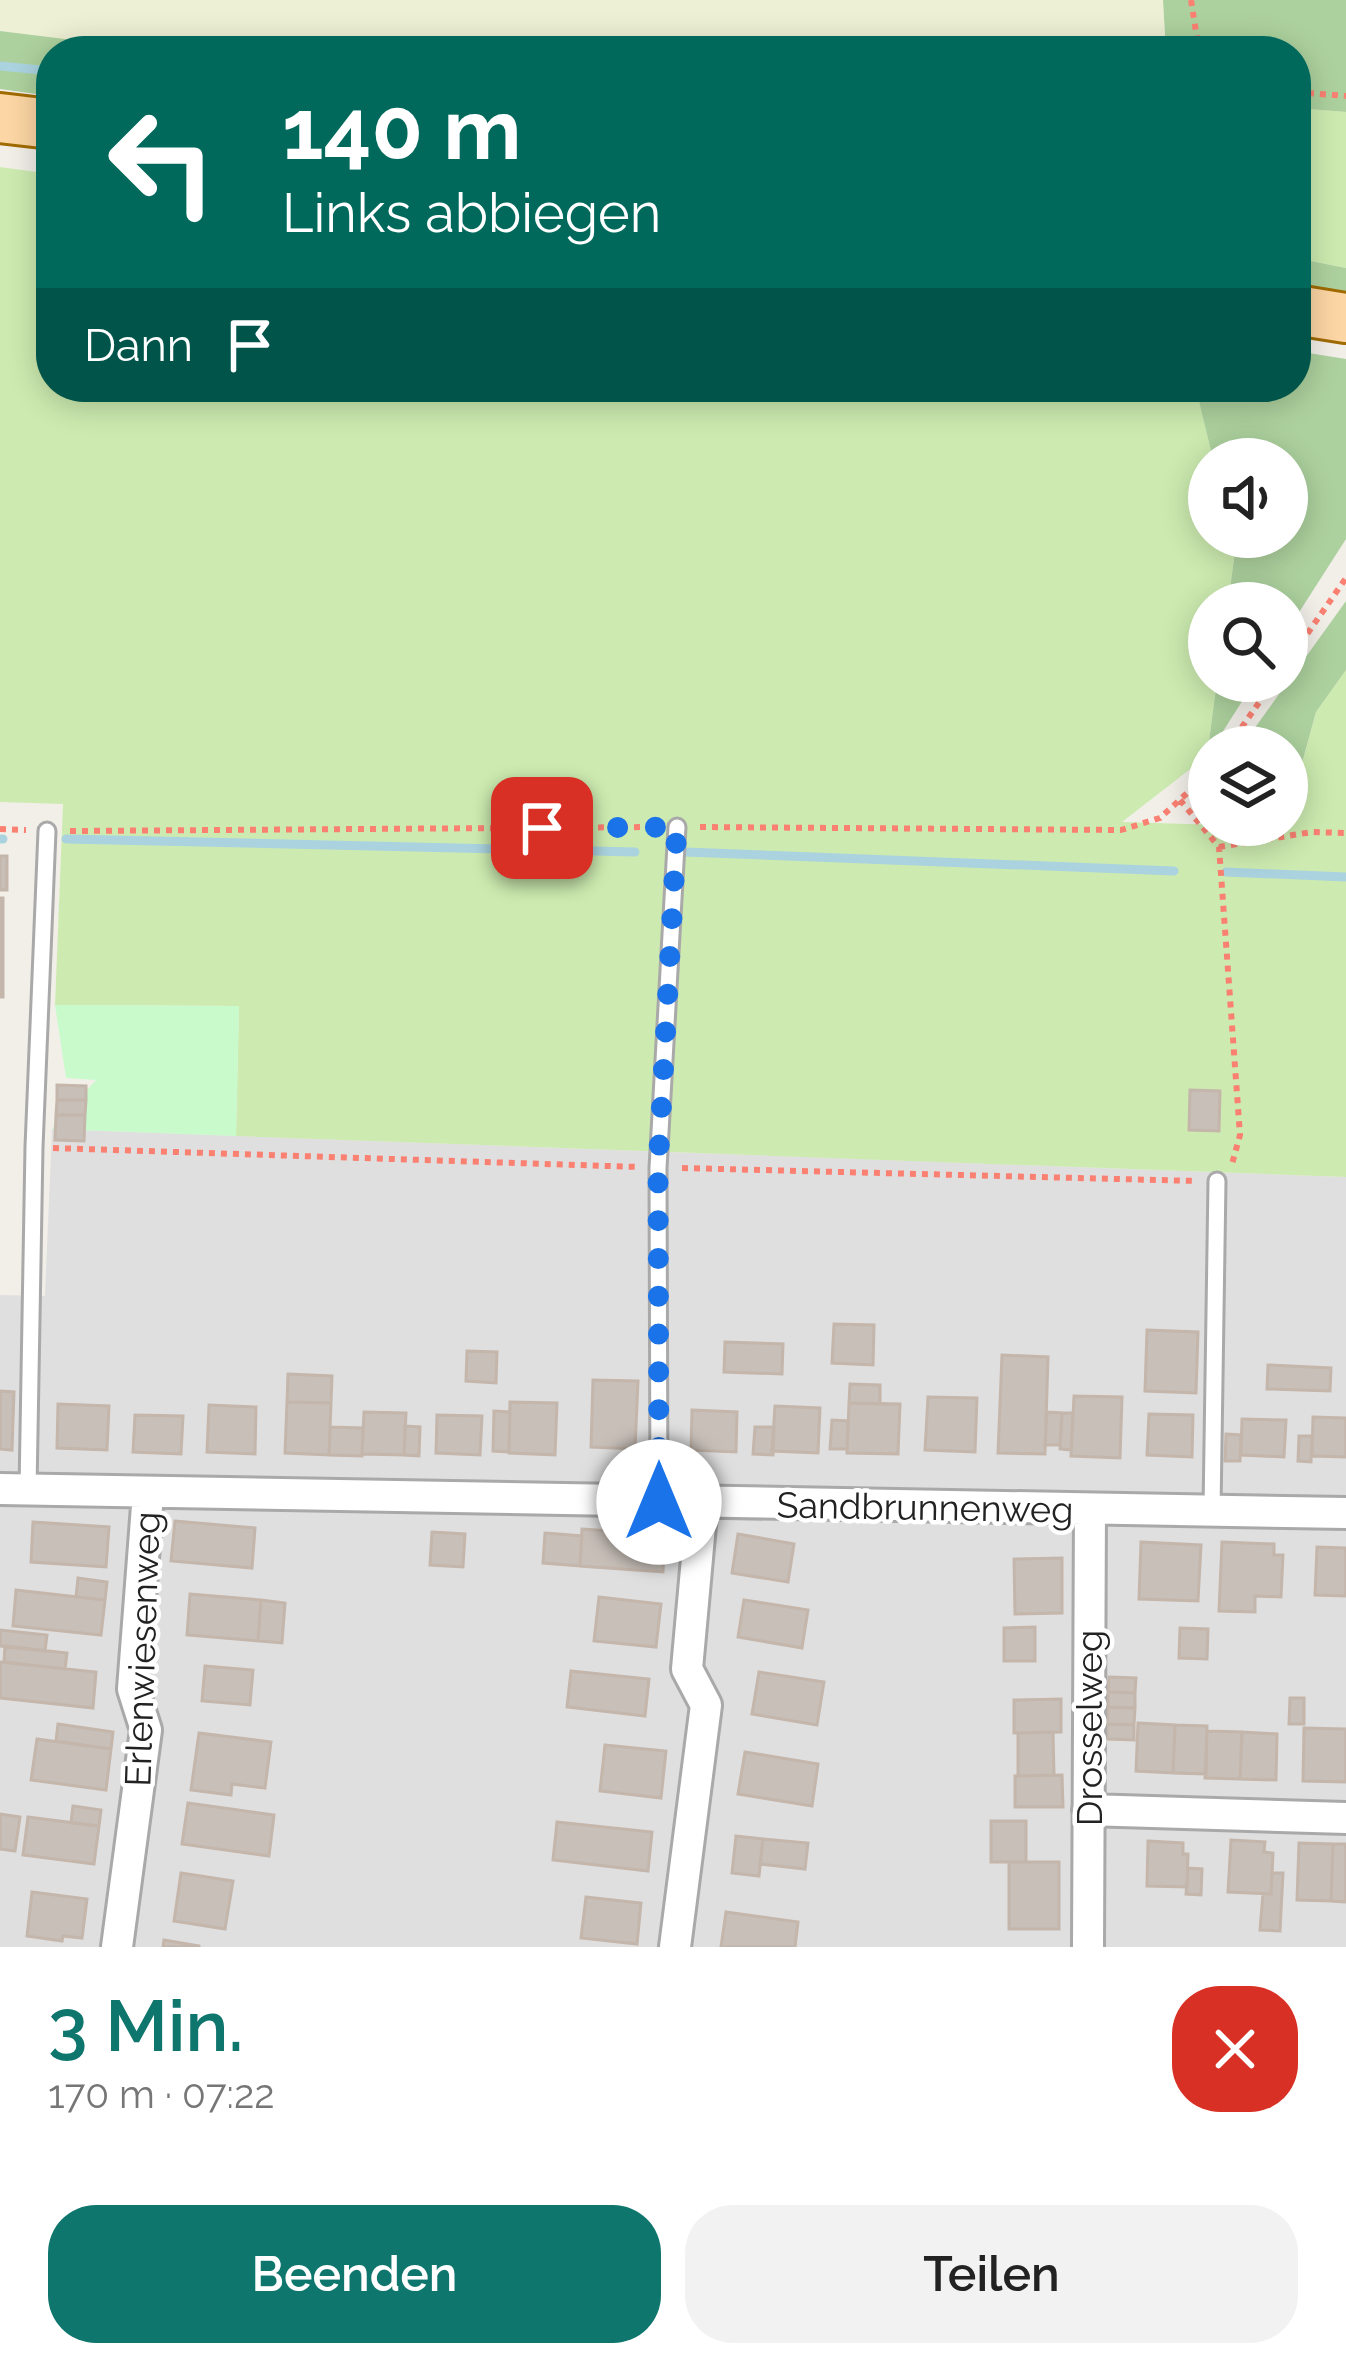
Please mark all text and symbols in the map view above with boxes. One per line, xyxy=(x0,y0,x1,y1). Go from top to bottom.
text: 140 m xyxy=(282,80,521,179)
icon: left xyxy=(84,84,240,240)
text: Links abbiegen xyxy=(282,181,661,245)
icon: arrive xyxy=(217,312,283,378)
text: Dann xyxy=(84,319,193,372)
map controls xyxy=(1188,438,1308,846)
button: sound xyxy=(1188,438,1308,558)
button: search xyxy=(1188,582,1308,702)
button: layers xyxy=(1188,726,1308,846)
pin xyxy=(491,777,593,879)
icon: arrive xyxy=(509,795,575,861)
position arrow xyxy=(596,1439,722,1565)
street label: Sandbrunnenweg xyxy=(776,1483,1074,1531)
street label: Erlenwiesenweg xyxy=(116,1511,168,1787)
street label: Drosselweg xyxy=(1068,1630,1110,1826)
text: 3 Min. xyxy=(48,1983,244,2068)
button: close xyxy=(1172,1986,1298,2112)
text: 170 m · 07:22 xyxy=(48,2071,275,2117)
button: Beenden xyxy=(48,2205,661,2343)
button: Teilen xyxy=(685,2205,1298,2343)

